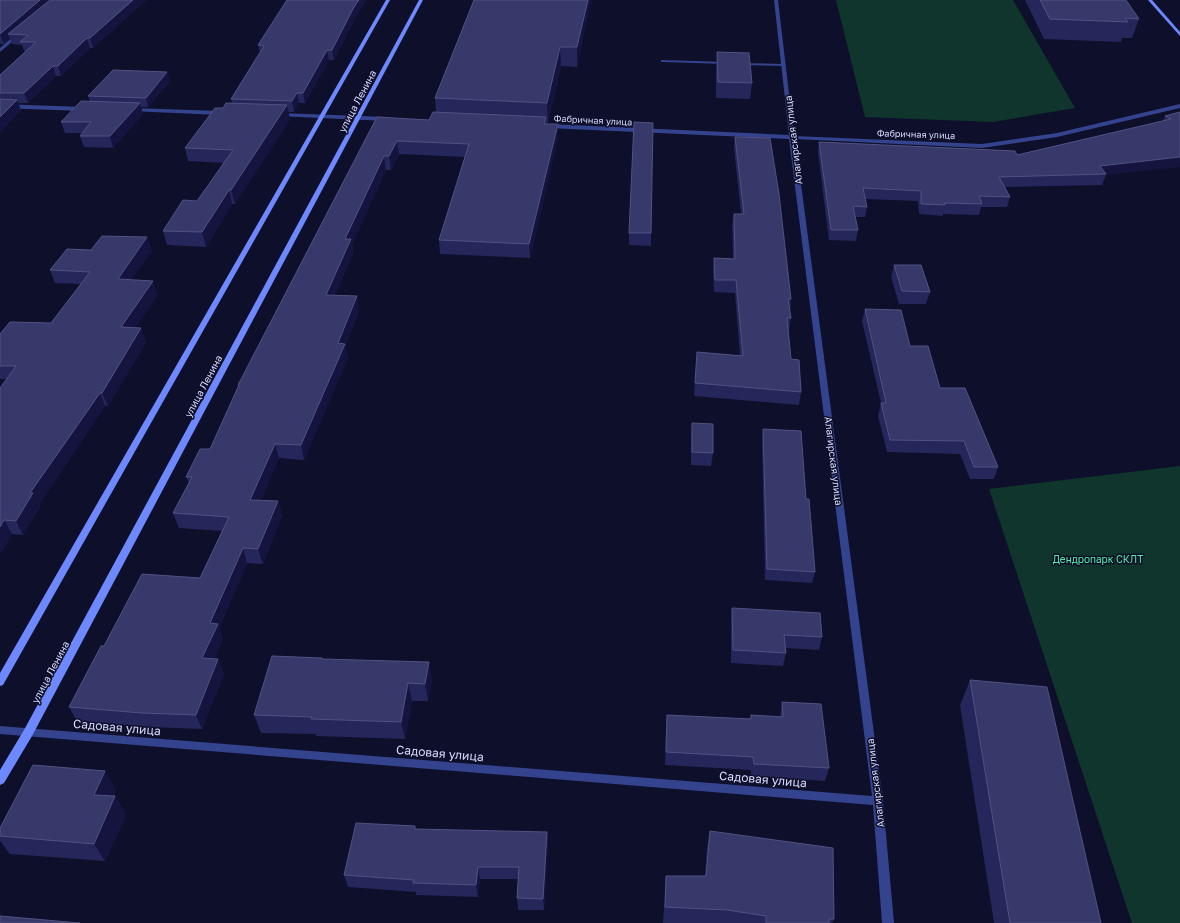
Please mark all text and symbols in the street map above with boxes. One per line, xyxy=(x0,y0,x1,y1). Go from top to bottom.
street label: улица Ленина xyxy=(336,68,378,134)
street label: Алагирская улица xyxy=(782,95,804,185)
street label: Фабричная улица xyxy=(554,112,632,128)
street label: Фабричная улица xyxy=(877,127,955,141)
street label: улица Ленина xyxy=(182,353,224,419)
street label: Алагирская улица xyxy=(823,416,845,506)
park label: Дендропарк СКЛТ xyxy=(1053,553,1143,565)
street label: улица Ленина xyxy=(29,639,71,705)
street label: Садовая улица xyxy=(73,716,161,738)
street label: Алагирская улица xyxy=(864,738,886,828)
street label: Садовая улица xyxy=(396,742,484,764)
street label: Садовая улица xyxy=(719,768,807,790)

